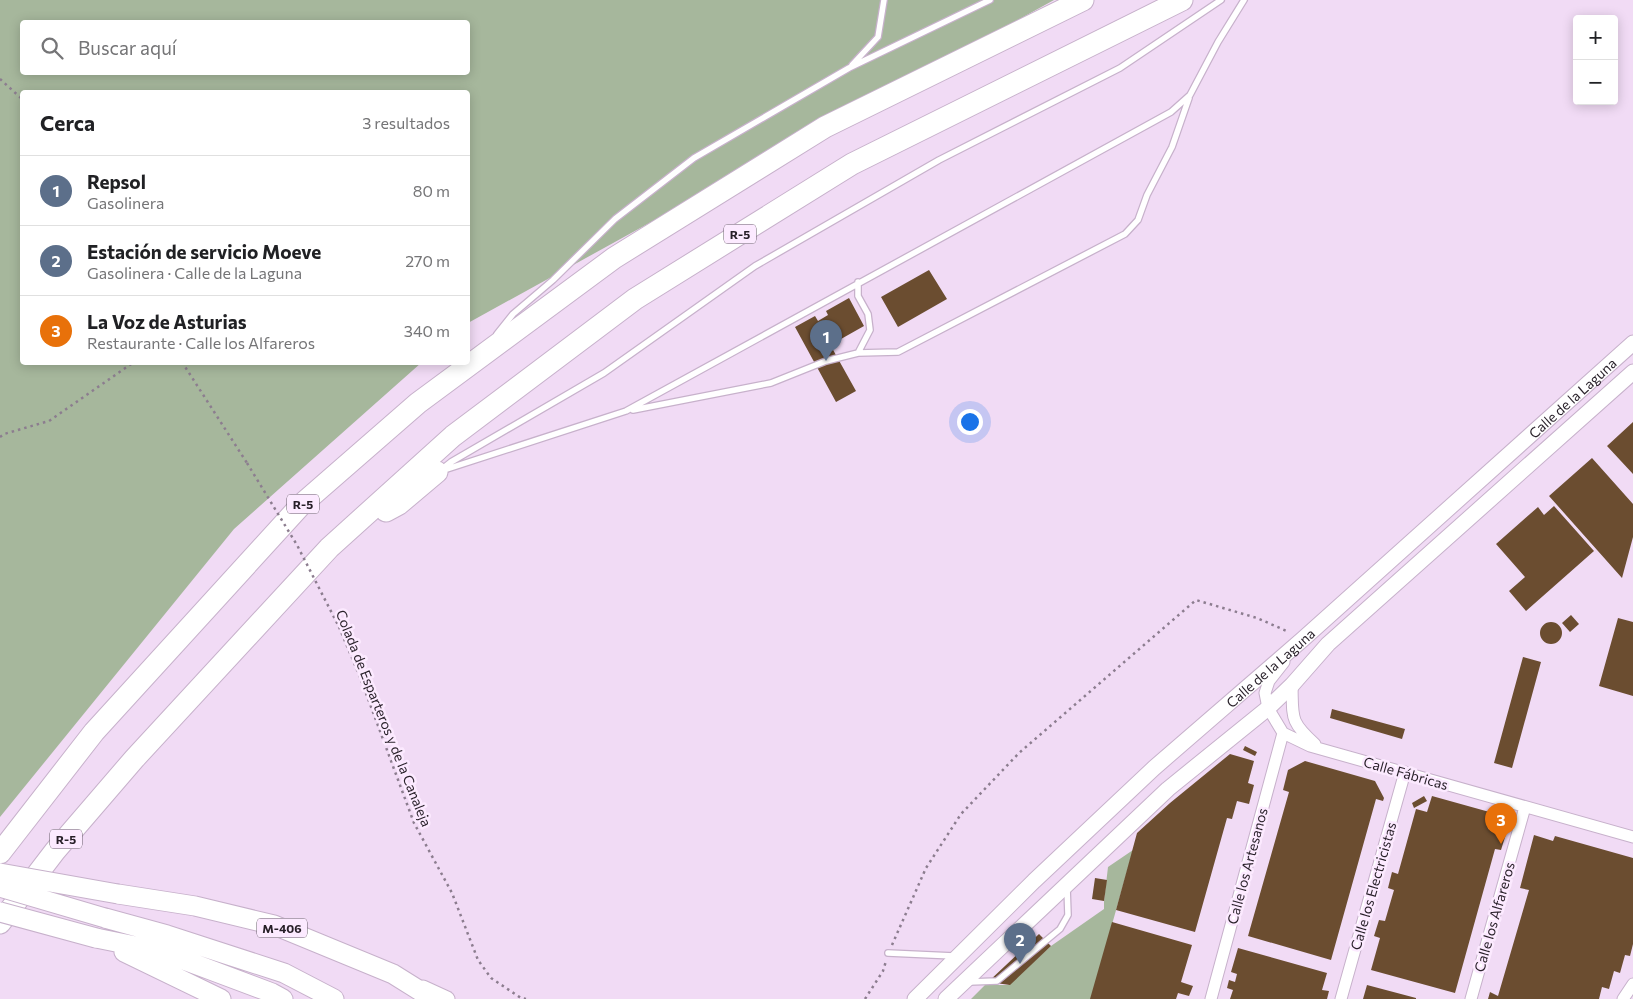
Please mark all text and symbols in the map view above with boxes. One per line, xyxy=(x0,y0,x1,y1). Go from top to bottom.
map controls xyxy=(1573,15,1618,105)
button: + xyxy=(1573,15,1618,60)
search box xyxy=(20,20,470,75)
icon: search xyxy=(38,34,66,62)
text: Buscar aquí xyxy=(78,36,177,59)
button: − xyxy=(1573,60,1618,105)
text: Cerca xyxy=(40,110,95,135)
text: 3 resultados xyxy=(362,113,450,132)
text: Repsol xyxy=(87,170,146,193)
text: 1 xyxy=(52,181,60,200)
text: 80 m xyxy=(413,181,450,200)
text: Gasolinera xyxy=(87,193,164,212)
road number: R-5 xyxy=(724,224,756,243)
text: Estación de servicio Moeve xyxy=(87,240,321,263)
text: 2 xyxy=(51,251,61,270)
text: 270 m xyxy=(405,251,450,270)
text: Gasolinera · Calle de la Laguna xyxy=(87,263,302,282)
text: La Voz de Asturias xyxy=(87,310,247,333)
pin: 1 xyxy=(810,320,842,361)
text: 3 xyxy=(51,321,61,340)
text: 340 m xyxy=(404,321,450,340)
text: Restaurante · Calle los Alfareros xyxy=(87,333,315,352)
street label: Calle de la Laguna xyxy=(1525,354,1619,441)
your location xyxy=(957,409,983,435)
road number: R-5 xyxy=(287,494,319,514)
street label: Colada de Esparteros y de la Canaleja xyxy=(333,607,435,829)
street label: Calle de la Laguna xyxy=(1222,624,1318,711)
street label: Calle Fábricas xyxy=(1362,753,1450,793)
pin: 3 xyxy=(1485,803,1517,844)
street label: Calle los Artesanos xyxy=(1223,806,1271,926)
street label: Calle los Electricistas xyxy=(1347,820,1399,952)
road number: R-5 xyxy=(50,830,82,849)
street label: Calle los Alfareros xyxy=(1470,860,1518,974)
road number: M-406 xyxy=(257,918,307,938)
pin: 2 xyxy=(1004,923,1036,964)

